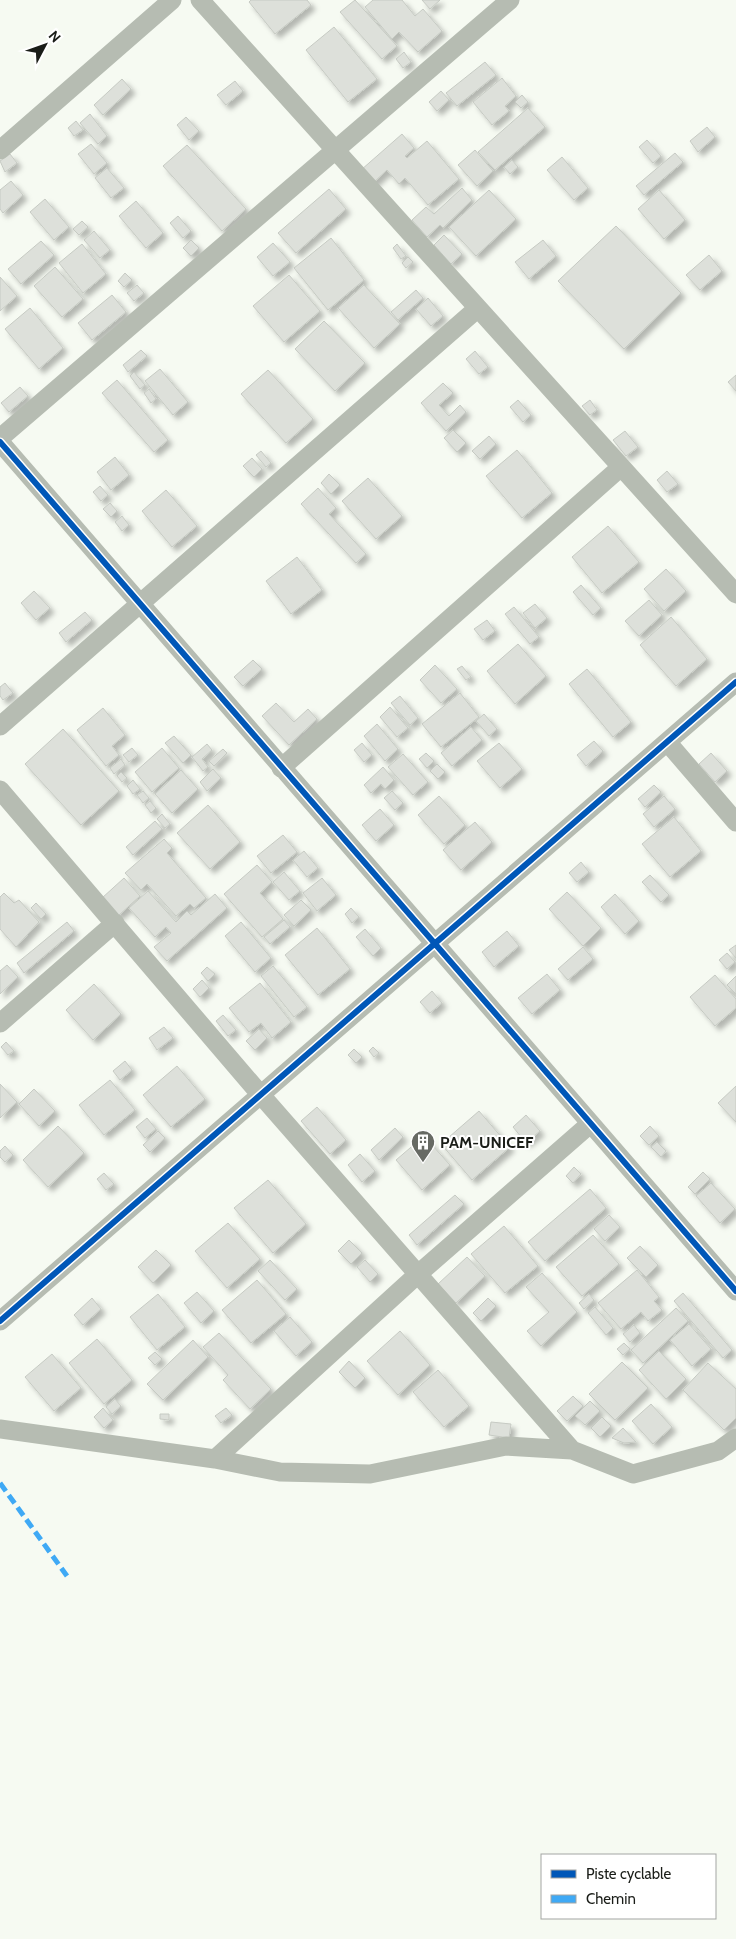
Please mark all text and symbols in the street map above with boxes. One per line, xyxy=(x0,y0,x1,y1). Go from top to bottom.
north arrow xyxy=(20,20,70,70)
text: N xyxy=(45,27,65,46)
building icon: PAM-UNICEF xyxy=(410,1129,436,1163)
place label: PAM-UNICEF xyxy=(440,1133,534,1152)
legend xyxy=(541,1854,716,1919)
text: Piste cyclable xyxy=(586,1865,672,1883)
text: Chemin xyxy=(586,1890,636,1908)

